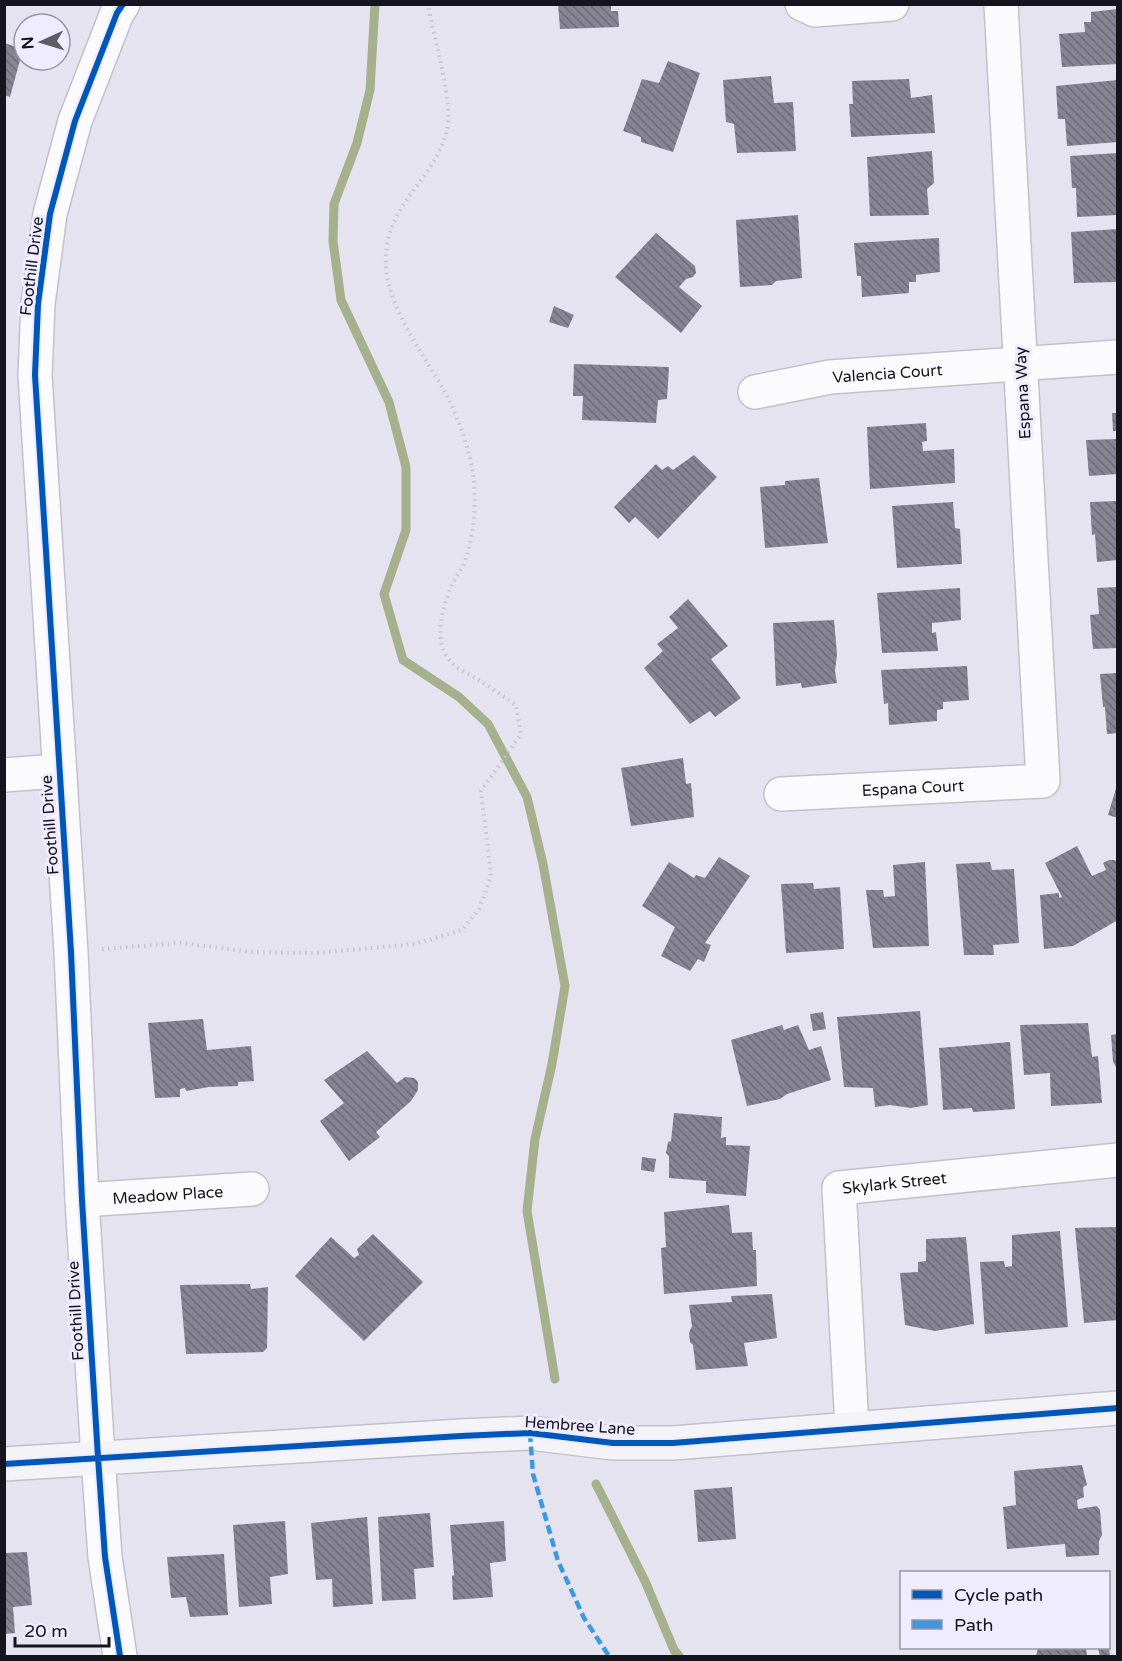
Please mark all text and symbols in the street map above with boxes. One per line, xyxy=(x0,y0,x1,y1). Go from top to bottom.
north arrow xyxy=(12,12,72,72)
text: N xyxy=(18,36,38,50)
street label: Foothill Drive xyxy=(16,215,48,317)
street label: Espana Way xyxy=(1011,346,1035,440)
street label: Valencia Court xyxy=(832,360,943,388)
street label: Foothill Drive xyxy=(37,774,63,875)
street label: Espana Court xyxy=(861,776,965,801)
street label: Skylark Street xyxy=(841,1168,948,1199)
street label: Meadow Place xyxy=(112,1182,224,1209)
street label: Foothill Drive xyxy=(63,1261,89,1361)
street label: Hembree Lane xyxy=(524,1412,636,1440)
legend xyxy=(900,1571,1110,1649)
text: Cycle path xyxy=(954,1584,1043,1606)
scale bar xyxy=(15,1610,110,1648)
text: Path xyxy=(954,1614,993,1636)
text: 20 m xyxy=(24,1620,68,1642)

